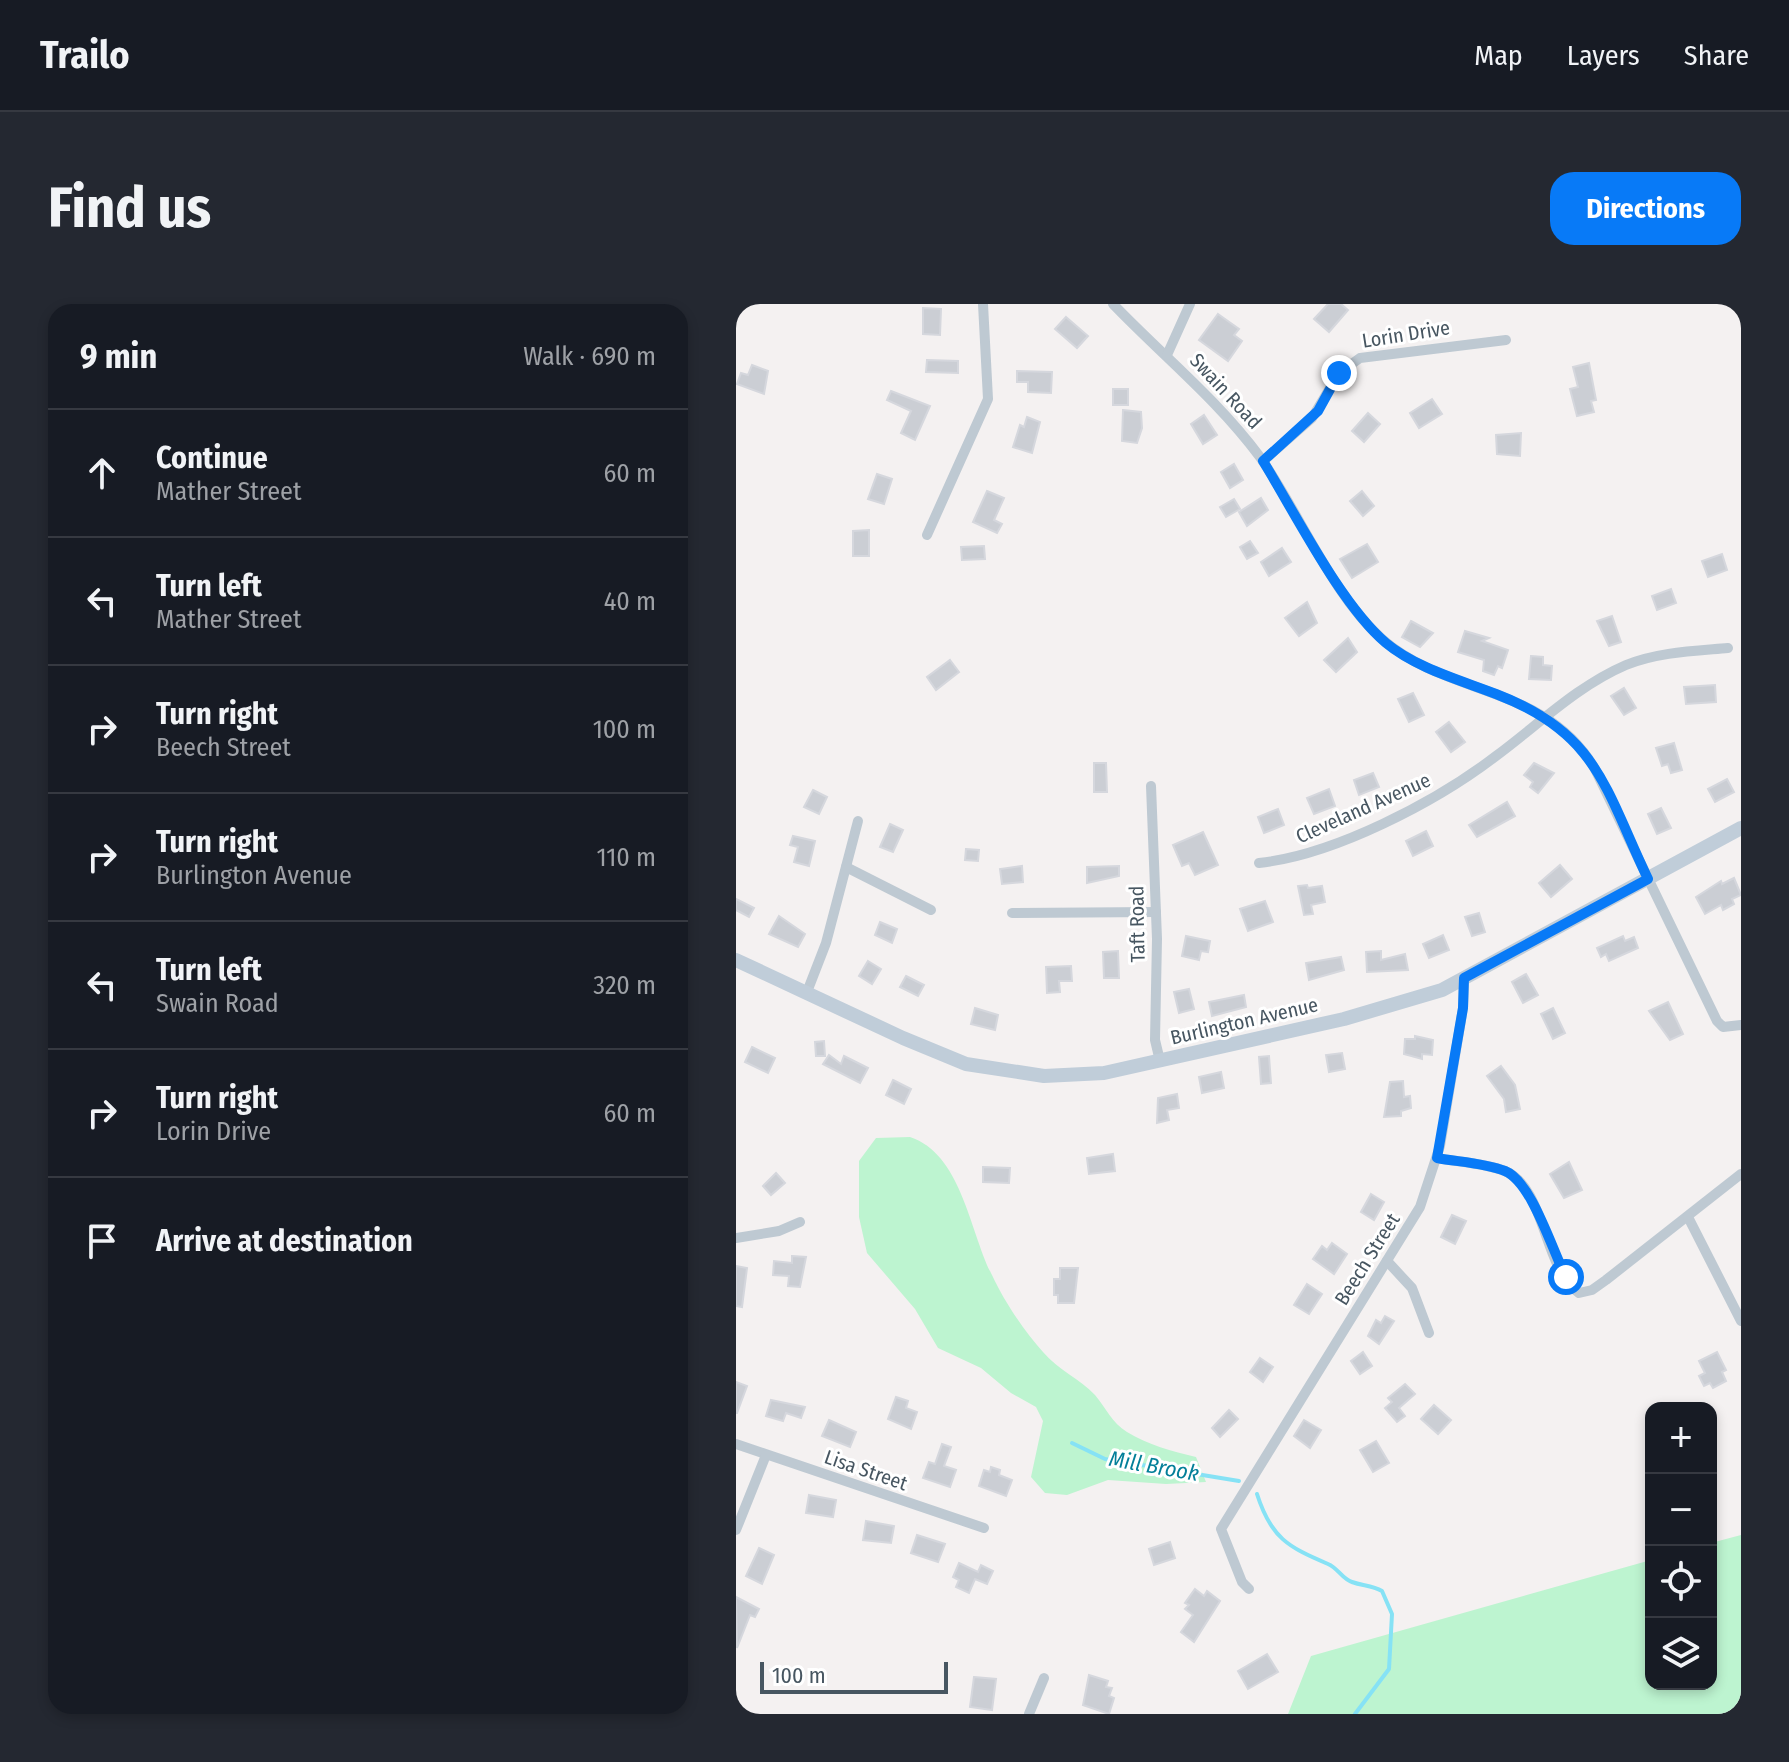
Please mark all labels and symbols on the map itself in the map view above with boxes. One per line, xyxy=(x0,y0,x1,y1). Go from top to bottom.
street label: Lorin Drive xyxy=(1360,315,1452,353)
street label: Swain Road xyxy=(1185,348,1267,434)
route end xyxy=(1321,355,1357,391)
street label: Cleveland Avenue xyxy=(1292,768,1434,848)
street label: Taft Road xyxy=(1124,885,1150,963)
street label: Burlington Avenue xyxy=(1168,992,1320,1050)
street label: Beech Street xyxy=(1329,1208,1405,1309)
route start xyxy=(1548,1259,1584,1295)
street label: Lisa Street xyxy=(821,1445,911,1495)
water label: Mill Brook xyxy=(1107,1445,1201,1487)
scale bar xyxy=(760,1658,948,1694)

